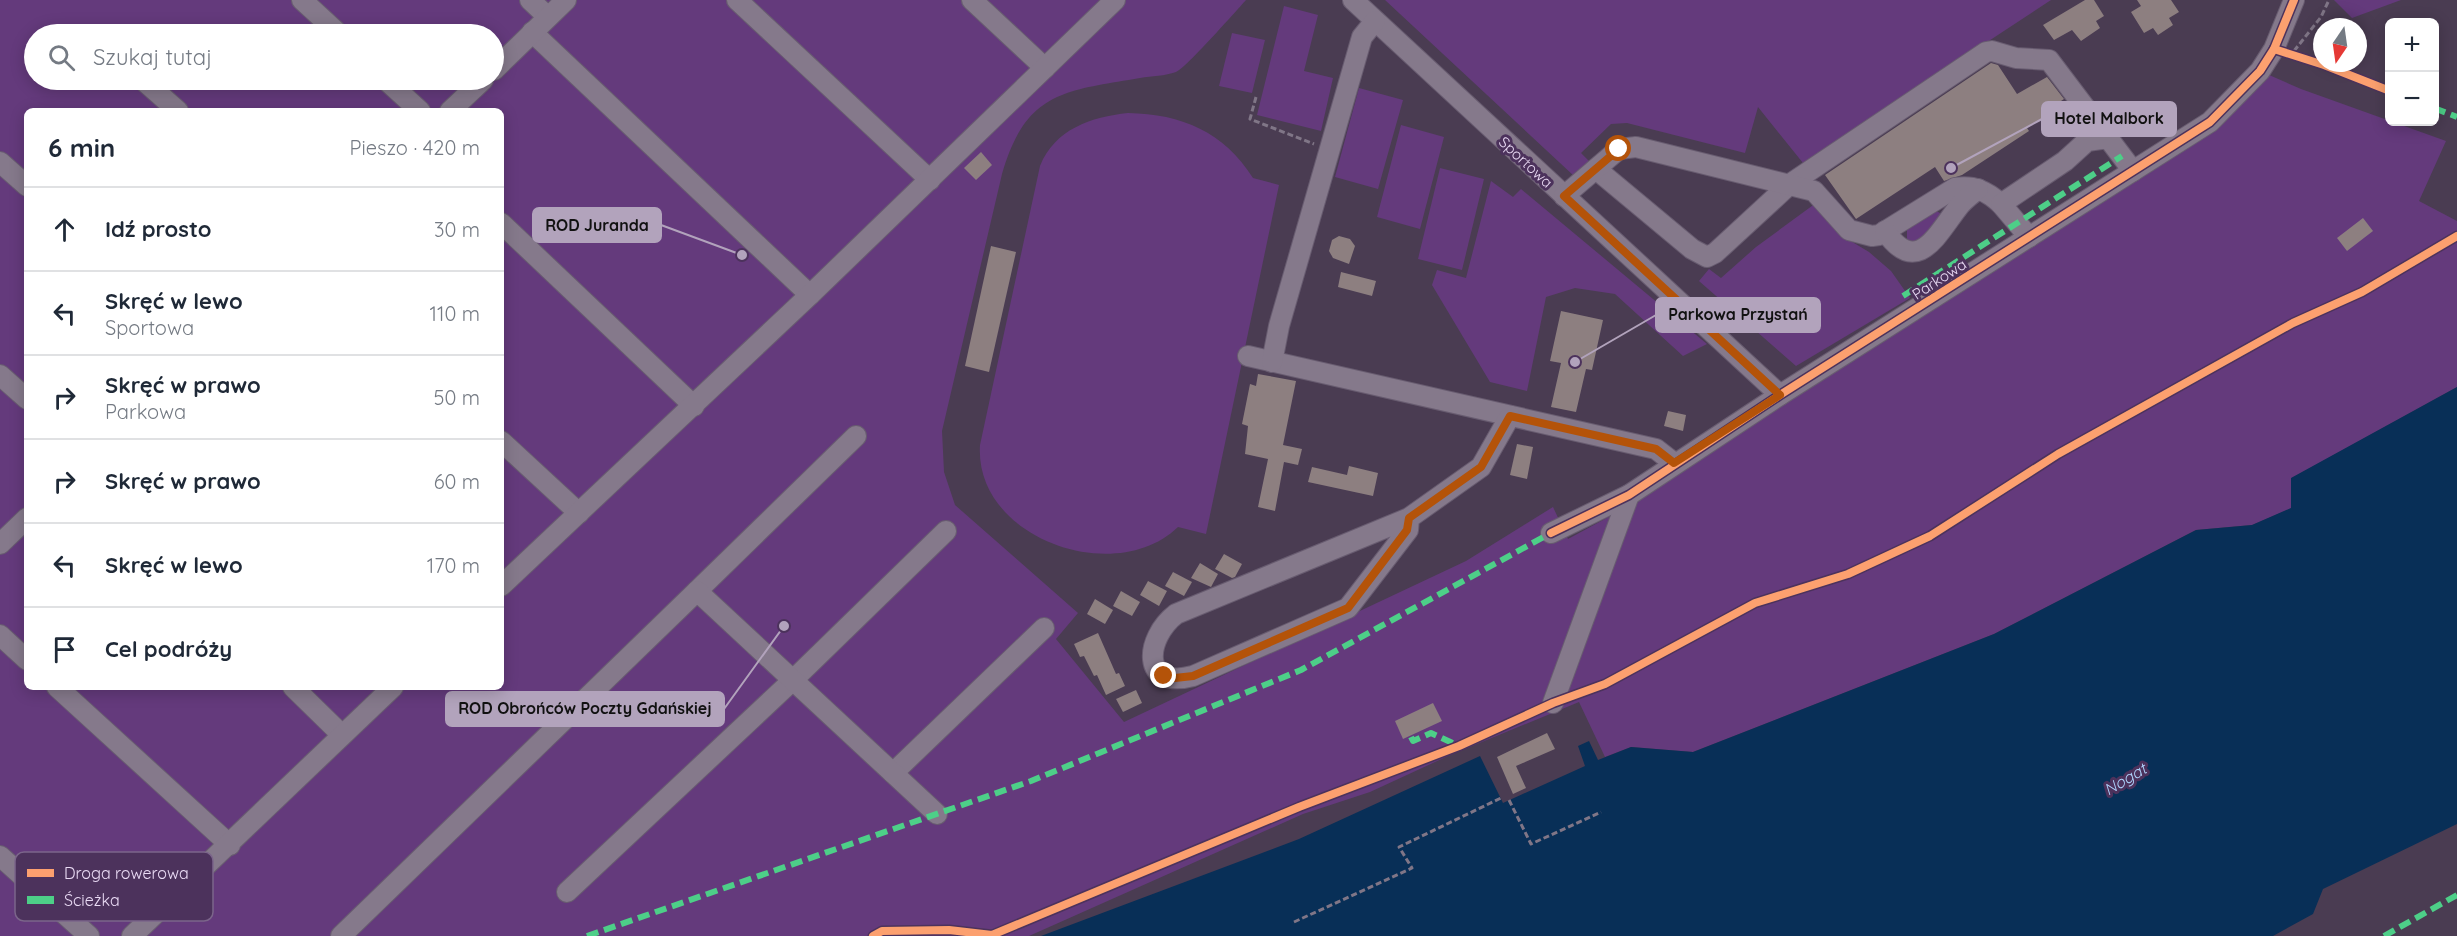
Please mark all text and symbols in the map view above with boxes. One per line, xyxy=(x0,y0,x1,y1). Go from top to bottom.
north arrow xyxy=(2313,18,2367,72)
map controls xyxy=(2385,18,2439,126)
button: + xyxy=(2385,18,2439,72)
search box xyxy=(24,24,504,90)
icon: search xyxy=(45,41,78,74)
text: Szukaj tutaj xyxy=(93,43,212,71)
button: − xyxy=(2385,72,2439,126)
callout: Hotel Malbork xyxy=(2042,102,2176,136)
text: Hotel Malbork xyxy=(2054,108,2164,128)
text: 6 min xyxy=(48,131,115,164)
street label: Sportowa xyxy=(1495,132,1557,192)
text: Pieszo · 420 m xyxy=(350,135,480,160)
route start xyxy=(1605,135,1631,161)
callout: ROD Juranda xyxy=(533,208,661,242)
icon: ahead xyxy=(48,213,81,246)
text: Idź prosto xyxy=(105,215,212,243)
text: ROD Juranda xyxy=(545,215,649,235)
text: 30 m xyxy=(434,217,480,242)
street label: Parkowa xyxy=(1908,254,1970,304)
text: Skręć w lewo xyxy=(105,287,243,315)
icon: left xyxy=(48,297,81,330)
callout: Parkowa Przystań xyxy=(1656,298,1820,332)
text: 110 m xyxy=(430,301,480,326)
text: Parkowa Przystań xyxy=(1668,304,1808,324)
text: Sportowa xyxy=(105,315,194,340)
text: Skręć w prawo xyxy=(105,371,261,399)
icon: right xyxy=(48,381,81,414)
text: 50 m xyxy=(434,385,480,410)
text: Parkowa xyxy=(105,399,186,424)
icon: right xyxy=(48,465,81,498)
text: Skręć w prawo xyxy=(105,467,261,495)
text: 60 m xyxy=(434,469,480,494)
icon: left xyxy=(48,549,81,582)
text: Skręć w lewo xyxy=(105,551,243,579)
text: 170 m xyxy=(427,553,480,578)
icon: arrive xyxy=(48,633,81,666)
text: Cel podróży xyxy=(105,635,232,663)
route end xyxy=(1150,662,1176,688)
callout: ROD Obrońców Poczty Gdańskiej xyxy=(446,692,724,726)
text: ROD Obrońców Poczty Gdańskiej xyxy=(458,698,712,718)
water label: Nogat xyxy=(2100,758,2151,800)
legend xyxy=(15,852,213,921)
text: Droga rowerowa xyxy=(64,863,189,883)
text: Ścieżka xyxy=(64,890,120,910)

